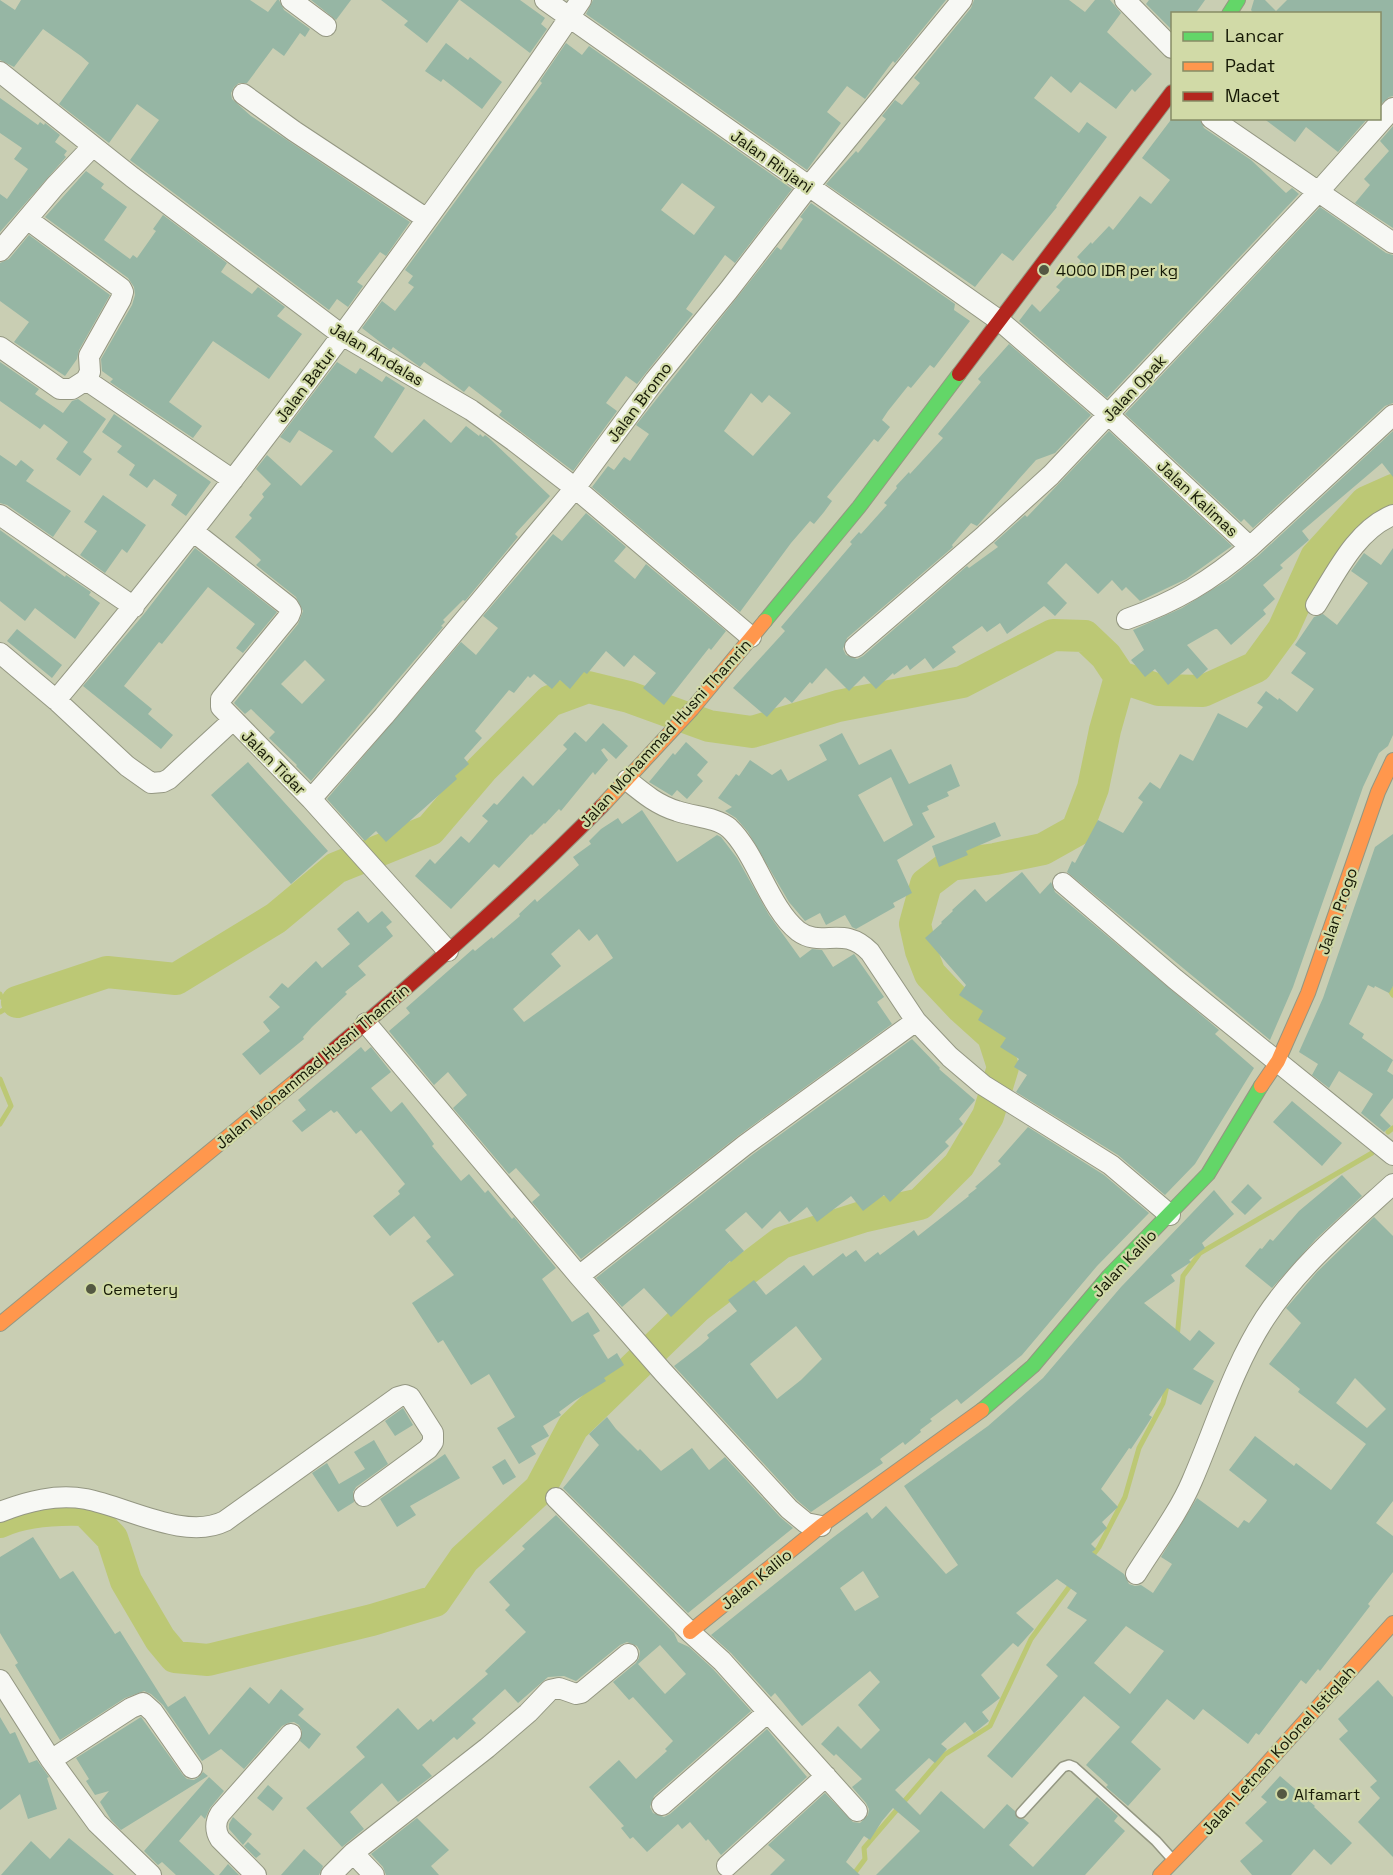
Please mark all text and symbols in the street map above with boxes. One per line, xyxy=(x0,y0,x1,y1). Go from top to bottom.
legend xyxy=(1171,12,1381,120)
text: Lancar xyxy=(1225,24,1284,47)
text: Padat xyxy=(1225,54,1275,77)
text: Macet xyxy=(1225,84,1280,107)
street label: Jalan Rinjani xyxy=(726,125,817,198)
place label: 4000 IDR per kg xyxy=(1056,260,1178,281)
marker: 4000 IDR per kg xyxy=(1037,263,1051,277)
street label: Jalan Andalas xyxy=(326,318,428,391)
street label: Jalan Batur xyxy=(271,344,340,427)
street label: Jalan Opak xyxy=(1098,350,1171,426)
street label: Jalan Bromo xyxy=(602,358,676,447)
street label: Jalan Kalimas xyxy=(1153,455,1243,541)
street label: Jalan Mohammad Husni Thamrin xyxy=(575,635,756,832)
street label: Jalan Tidar xyxy=(237,725,311,799)
street label: Jalan Progo xyxy=(1313,865,1362,957)
street label: Jalan Mohammad Husni Thamrin xyxy=(211,979,414,1154)
street label: Jalan Kalilo xyxy=(1087,1225,1161,1302)
place label: Cemetery xyxy=(103,1279,178,1300)
marker: Cemetery xyxy=(84,1282,98,1296)
street label: Jalan Kalilo xyxy=(716,1544,796,1615)
street label: Jalan Letnan Kolonel Istiqlah xyxy=(1197,1661,1360,1839)
place label: Alfamart xyxy=(1294,1784,1360,1805)
marker: Alfamart xyxy=(1275,1787,1289,1801)

